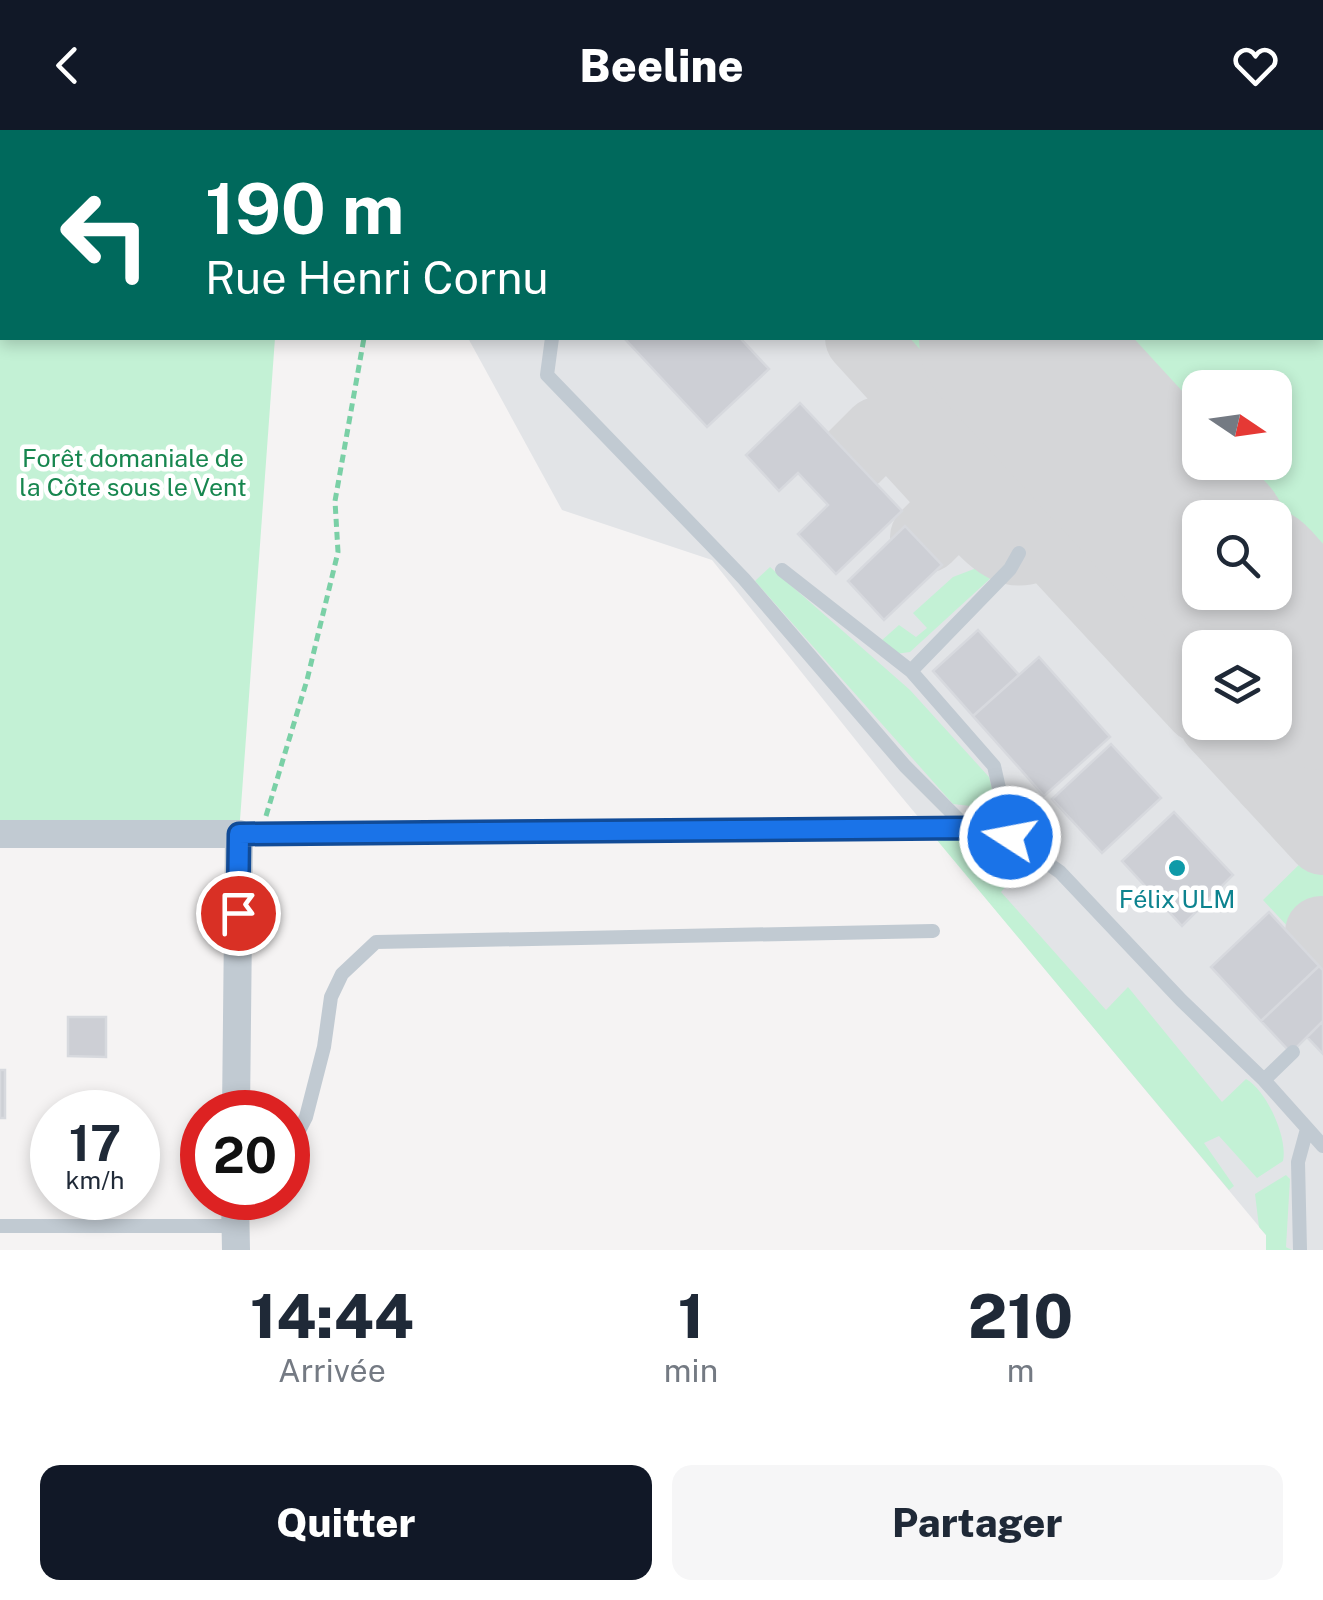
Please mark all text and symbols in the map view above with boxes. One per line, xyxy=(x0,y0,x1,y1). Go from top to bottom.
icon: back xyxy=(40,38,95,93)
icon: heart xyxy=(1228,38,1283,93)
text: Beeline xyxy=(579,39,744,92)
text: 190 m xyxy=(205,167,404,250)
icon: left xyxy=(40,170,170,300)
text: Rue Henri Cornu xyxy=(205,251,549,304)
north arrow xyxy=(1182,370,1292,480)
map controls xyxy=(1182,370,1292,740)
park label: Forêt domaniale de la Côte sous le Vent xyxy=(19,443,247,502)
button: search xyxy=(1182,500,1292,610)
button: layers xyxy=(1182,630,1292,740)
position arrow xyxy=(958,785,1062,889)
marker: Félix ULM xyxy=(1166,857,1188,879)
pin xyxy=(196,871,281,956)
place label: Félix ULM xyxy=(1119,884,1235,914)
icon: arrive xyxy=(211,886,266,941)
speed limit sign: 20 xyxy=(180,1090,310,1220)
text: 17 xyxy=(69,1113,121,1172)
text: km/h xyxy=(66,1165,124,1195)
text: 14:44 xyxy=(250,1281,414,1352)
text: 1 xyxy=(678,1281,704,1352)
text: 210 xyxy=(968,1281,1073,1352)
text: Arrivée xyxy=(278,1352,386,1389)
text: min xyxy=(664,1352,718,1389)
text: m xyxy=(1007,1352,1034,1389)
button: Quitter xyxy=(40,1465,652,1580)
button: Partager xyxy=(672,1465,1283,1580)

